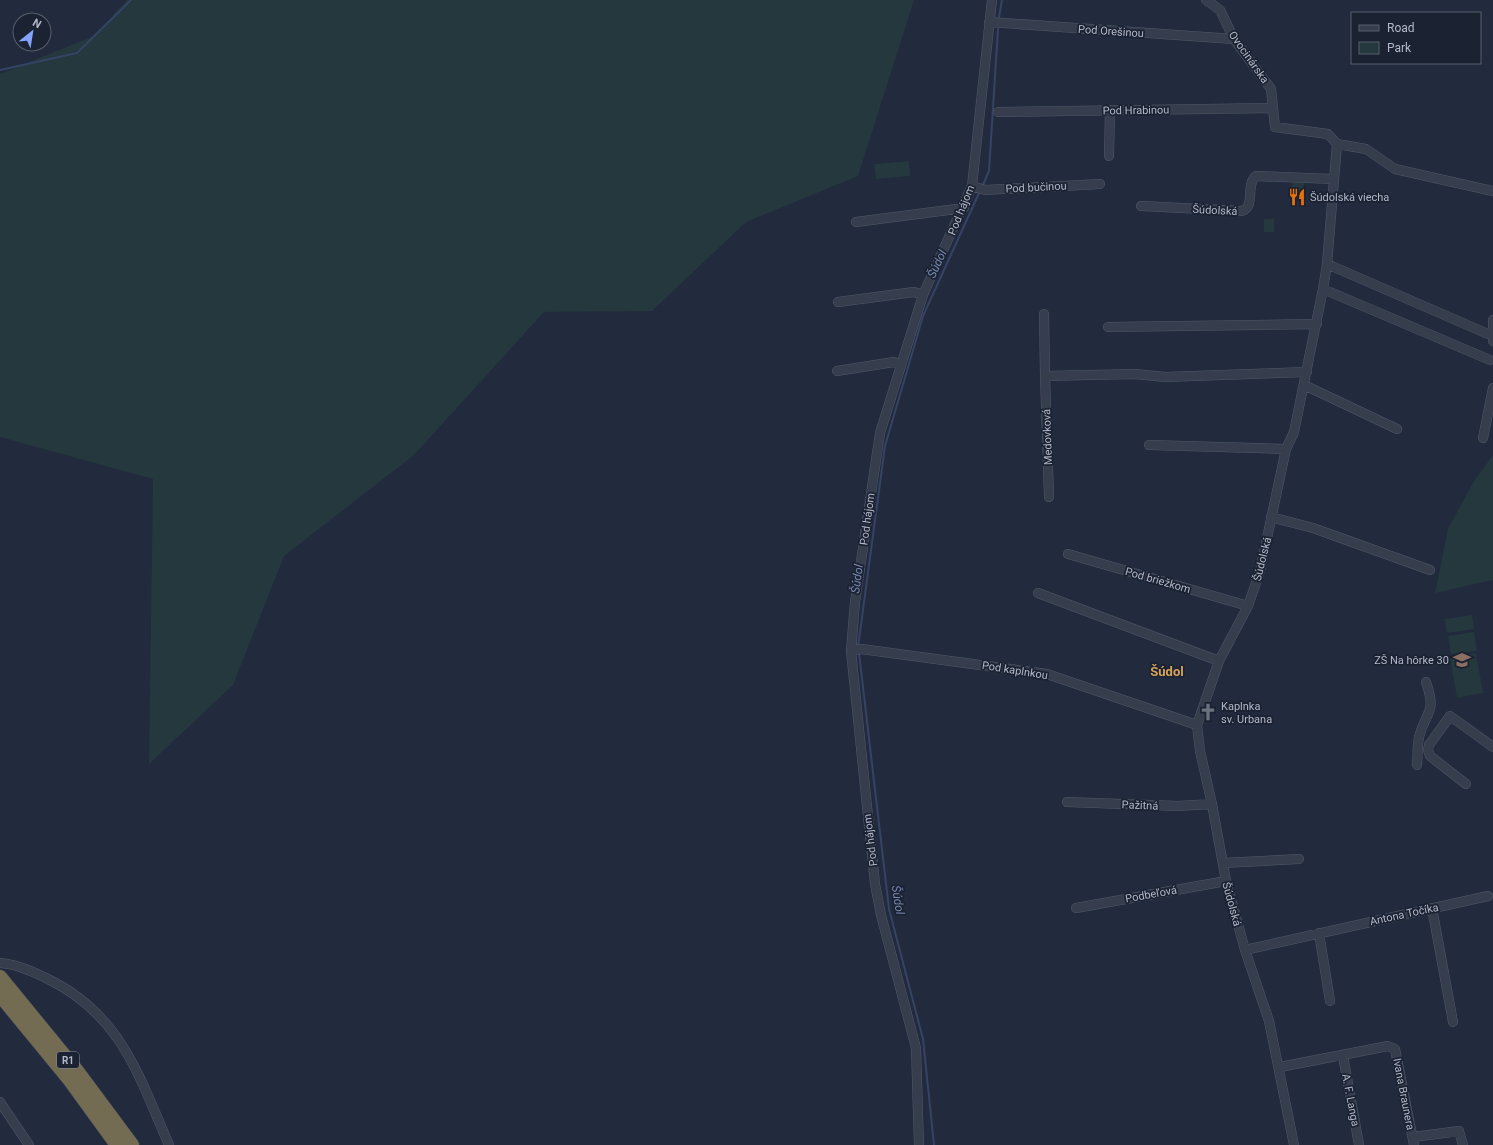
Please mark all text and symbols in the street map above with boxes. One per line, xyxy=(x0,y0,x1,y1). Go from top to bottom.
north arrow xyxy=(12,12,52,52)
legend xyxy=(1351,12,1481,64)
text: N xyxy=(30,16,44,31)
text: Road xyxy=(1387,21,1415,35)
street label: Pod Orešinou xyxy=(1078,23,1144,40)
street label: Ovocinárska xyxy=(1226,29,1271,86)
text: Park xyxy=(1387,41,1412,55)
street label: Pod Hrabinou xyxy=(1103,103,1169,118)
street label: Pod bučinou xyxy=(1005,179,1067,196)
street label: Pod hájom xyxy=(946,183,977,237)
restaurant icon: Šúdolská viecha xyxy=(1287,187,1307,207)
place label: Šúdolská viecha xyxy=(1310,191,1389,204)
street label: Šúdolská xyxy=(1192,203,1238,218)
water label: Šúdol xyxy=(924,247,950,280)
street label: Medovková xyxy=(1040,409,1055,465)
street label: Pod hájom xyxy=(857,492,878,546)
street label: Šúdolská xyxy=(1251,536,1274,583)
water label: Šúdol xyxy=(847,563,866,595)
street label: Pod briežkom xyxy=(1124,565,1192,596)
school or university icon: ZŠ Na hôrke 30 xyxy=(1452,650,1472,670)
place label: ZŠ Na hôrke 30 xyxy=(1374,654,1449,667)
street label: Pod kaplnkou xyxy=(981,659,1049,682)
district label: Šúdol xyxy=(1150,664,1184,679)
place label: Kaplnka sv. Urbana xyxy=(1221,700,1272,726)
church icon: Kaplnka sv. Urbana xyxy=(1198,702,1218,722)
street label: Pažitná xyxy=(1121,798,1159,813)
street label: Pod hájom xyxy=(861,813,880,867)
street label: Šúdolská xyxy=(1219,881,1244,928)
water label: Šúdol xyxy=(889,884,908,916)
street label: Podbeľová xyxy=(1124,884,1178,905)
street label: Antona Točíka xyxy=(1369,901,1440,928)
road number: R1 xyxy=(57,1052,79,1068)
street label: Ivana Braunera xyxy=(1390,1057,1417,1131)
street label: A. F. Langa xyxy=(1339,1073,1362,1128)

